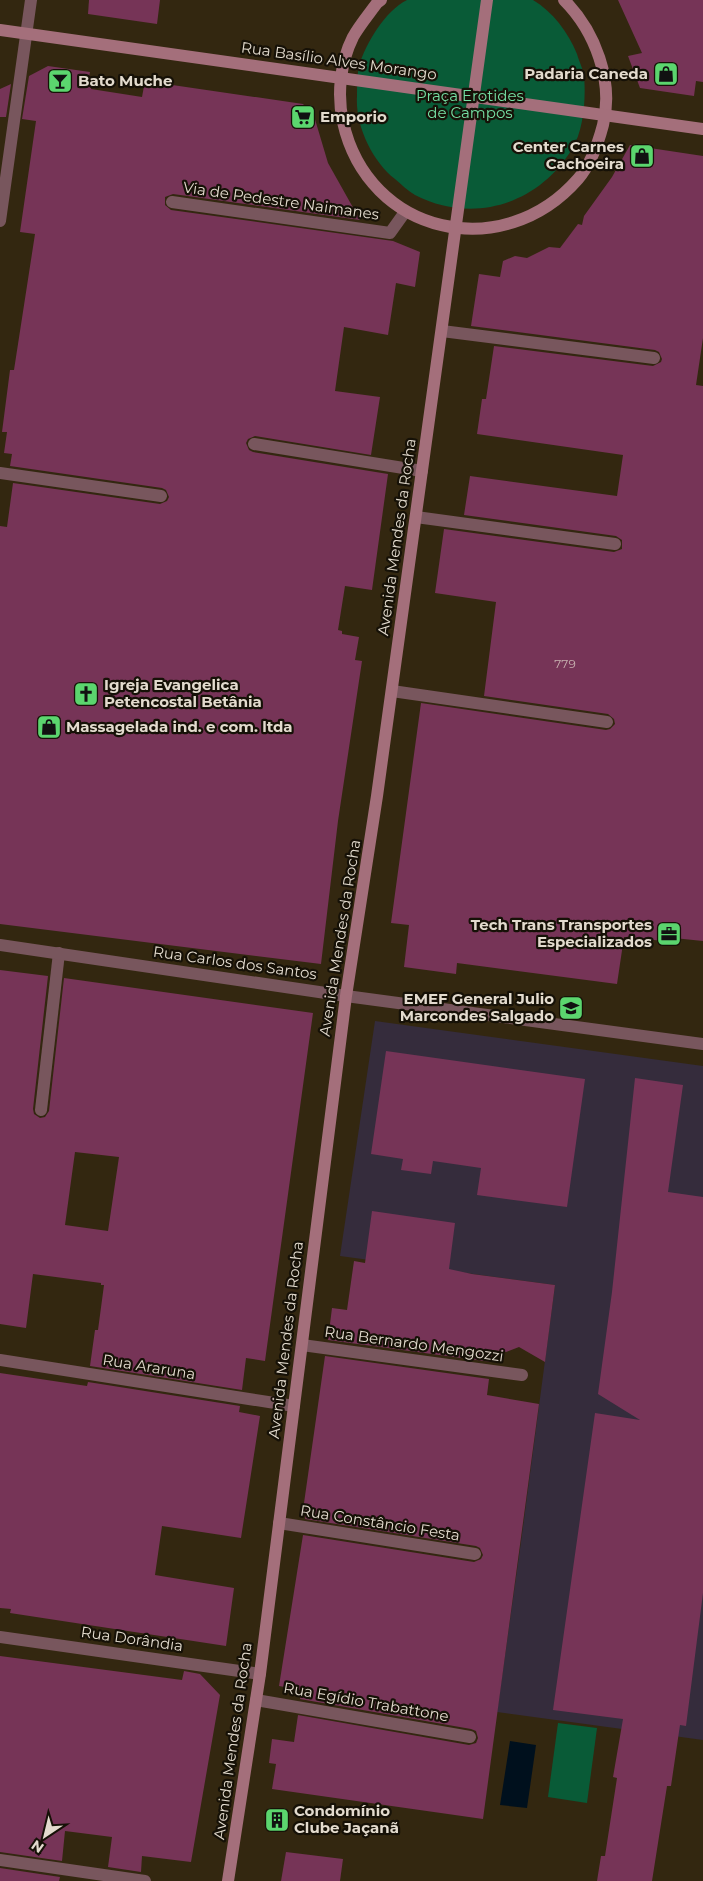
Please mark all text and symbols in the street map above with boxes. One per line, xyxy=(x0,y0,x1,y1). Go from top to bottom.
street label: Rua Basílio Alves Morango xyxy=(240,37,438,84)
shop icon: Padaria Caneda xyxy=(653,61,679,87)
place label: Padaria Caneda xyxy=(524,64,648,83)
bar icon: Bato Muche xyxy=(47,68,73,94)
place label: Bato Muche xyxy=(78,71,172,90)
park label: Praça Erotides de Campos xyxy=(416,86,524,122)
supermarket icon: Emporio xyxy=(290,104,316,130)
place label: Emporio xyxy=(320,107,387,126)
place label: Center Carnes Cachoeira xyxy=(513,137,624,173)
shop icon: Center Carnes Cachoeira xyxy=(629,143,655,169)
street label: Via de Pedestre Naimanes xyxy=(182,177,380,224)
street label: Avenida Mendes da Rocha xyxy=(373,437,420,637)
house number: 779 xyxy=(554,656,576,671)
place label: Igreja Evangelica Petencostal Betânia xyxy=(104,675,262,711)
church icon: Igreja Evangelica Petencostal Betânia xyxy=(73,681,99,707)
shop icon: Massagelada ind. e com. ltda xyxy=(36,714,62,740)
place label: Massagelada ind. e com. ltda xyxy=(66,717,293,736)
street label: Avenida Mendes da Rocha xyxy=(315,838,364,1038)
place label: Tech Trans Transportes Especializados xyxy=(471,915,652,951)
office icon: Tech Trans Transportes Especializados xyxy=(656,921,682,947)
street label: Rua Carlos dos Santos xyxy=(152,942,318,983)
place label: EMEF General Julio Marcondes Salgado xyxy=(400,989,554,1025)
school or university icon: EMEF General Julio Marcondes Salgado xyxy=(558,995,584,1021)
street label: Avenida Mendes da Rocha xyxy=(264,1240,307,1440)
street label: Rua Bernardo Mengozzi xyxy=(323,1322,505,1365)
street label: Rua Araruna xyxy=(101,1350,197,1383)
street label: Rua Constâncio Festa xyxy=(299,1500,461,1545)
street label: Rua Dorândia xyxy=(80,1622,184,1655)
street label: Avenida Mendes da Rocha xyxy=(209,1641,256,1841)
street label: Rua Egídio Trabattone xyxy=(282,1678,450,1725)
place label: Condomínio Clube Jaçanã xyxy=(294,1801,399,1837)
building icon: Condomínio Clube Jaçanã xyxy=(264,1807,290,1833)
north arrow xyxy=(20,1811,70,1861)
text: N xyxy=(28,1836,47,1857)

